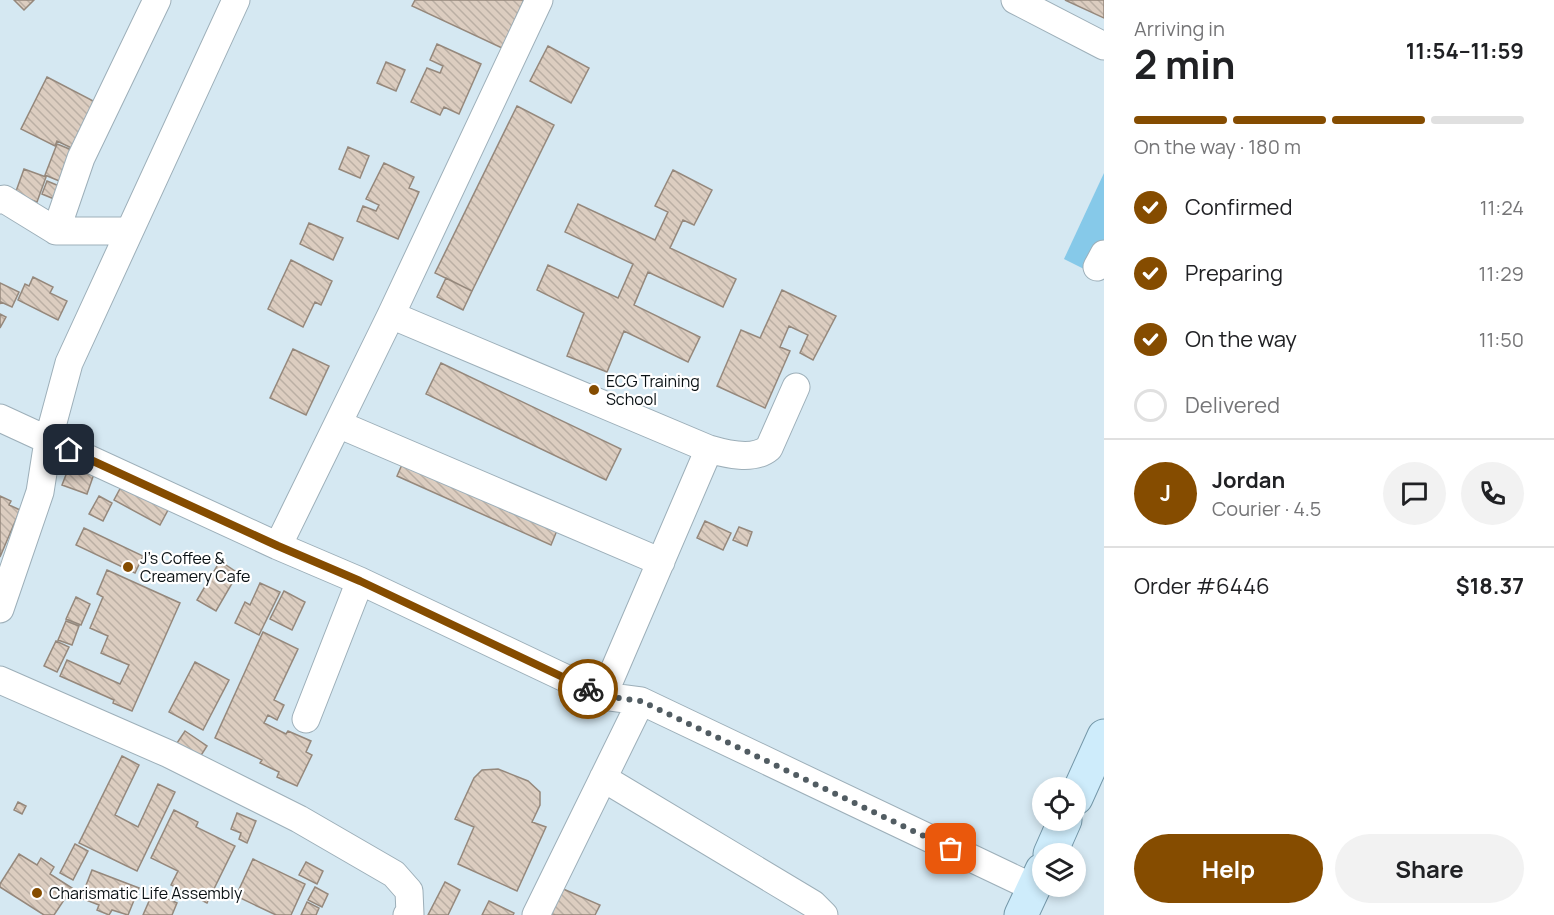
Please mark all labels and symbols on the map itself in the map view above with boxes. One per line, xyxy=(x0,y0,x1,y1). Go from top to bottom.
place label: ECG Training School xyxy=(606,370,700,410)
marker: ECG Training School xyxy=(587,383,601,397)
pin xyxy=(43,424,94,475)
place label: J's Coffee & Creamery Cafe xyxy=(140,547,250,587)
marker: J's Coffee & Creamery Cafe xyxy=(121,560,135,574)
courier xyxy=(558,659,618,719)
pin xyxy=(925,823,976,874)
place label: Charismatic Life Assembly xyxy=(49,882,243,904)
marker: Charismatic Life Assembly xyxy=(30,886,44,900)

